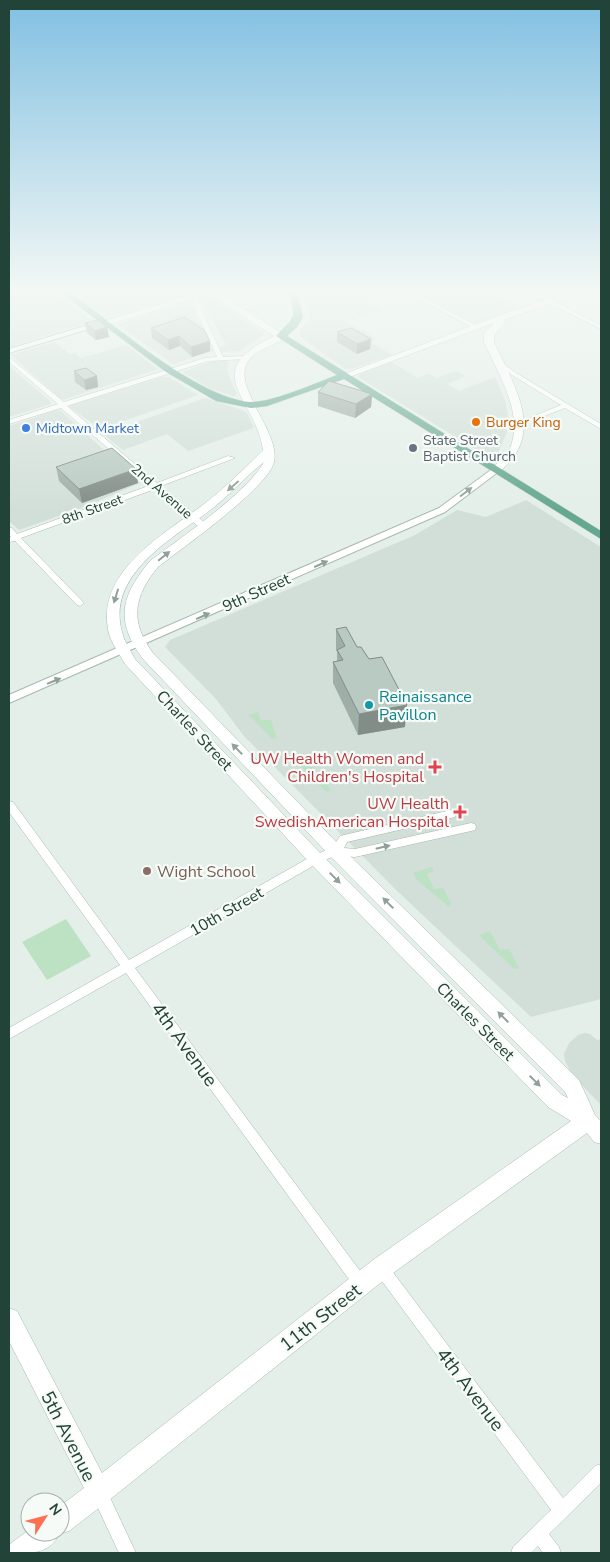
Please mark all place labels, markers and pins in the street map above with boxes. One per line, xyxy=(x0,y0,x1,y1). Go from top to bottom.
place label: Burger King xyxy=(486,413,561,432)
marker: Burger King xyxy=(470,416,482,428)
place label: Midtown Market xyxy=(36,419,139,438)
marker: Midtown Market xyxy=(20,422,32,434)
place label: State Street Baptist Church xyxy=(423,431,516,466)
marker: State Street Baptist Church xyxy=(407,442,419,454)
place label: Reinaissance Pavillon xyxy=(379,686,472,726)
marker: Reinaissance Pavillon xyxy=(363,699,375,711)
place label: UW Health Women and Children's Hospital xyxy=(250,748,424,788)
marker: UW Health Women and Children's Hospital xyxy=(428,760,442,774)
place label: UW Health SwedishAmerican Hospital xyxy=(255,793,449,833)
marker: UW Health SwedishAmerican Hospital xyxy=(453,805,467,819)
place label: Wight School xyxy=(157,861,256,883)
marker: Wight School xyxy=(141,865,153,877)

